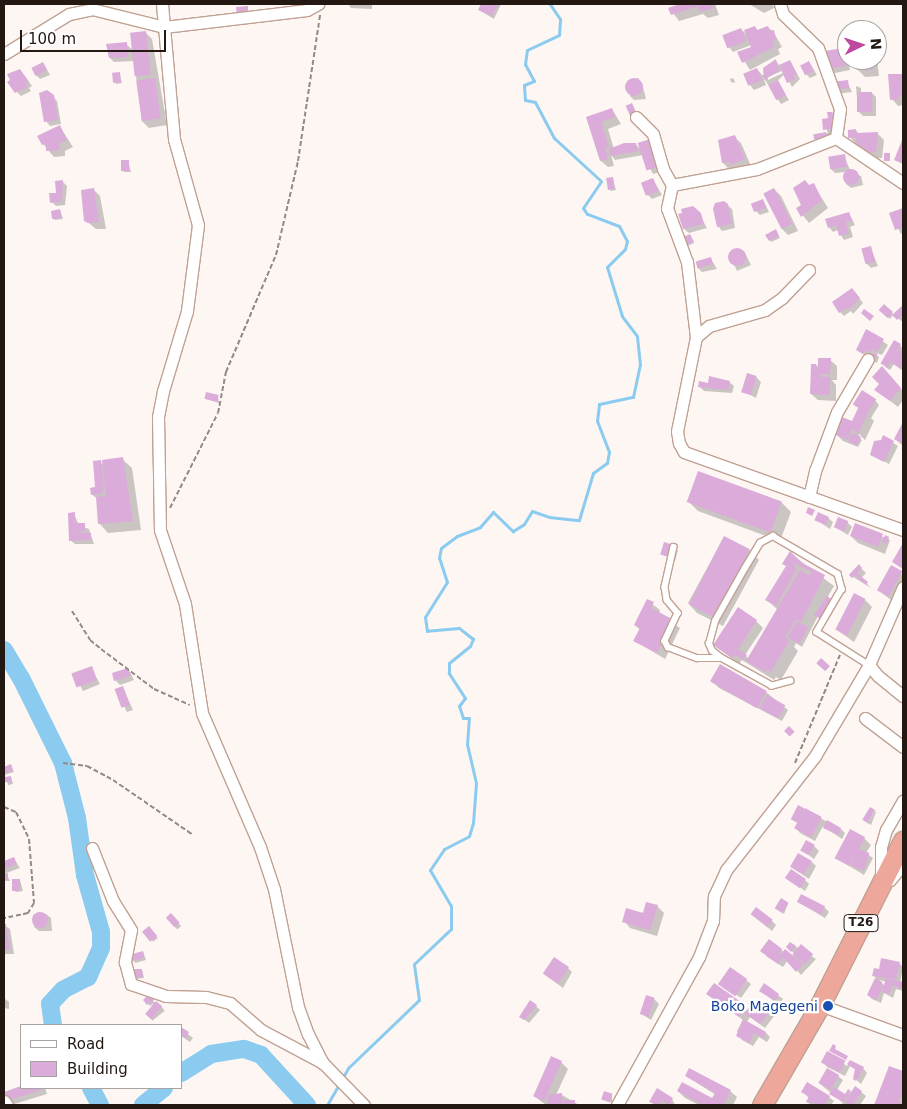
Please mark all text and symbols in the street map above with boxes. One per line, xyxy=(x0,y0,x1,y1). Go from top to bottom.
scale bar xyxy=(22,20,169,52)
north arrow xyxy=(837,20,887,70)
text: 100 m xyxy=(28,30,76,48)
text: N xyxy=(868,38,884,50)
road number: T26 xyxy=(844,914,878,932)
place label: Boko Magegeni xyxy=(711,998,818,1014)
marker: Boko Magegeni xyxy=(822,1000,834,1012)
legend xyxy=(20,1024,182,1089)
text: Road xyxy=(67,1035,105,1053)
text: Building xyxy=(67,1060,128,1078)

